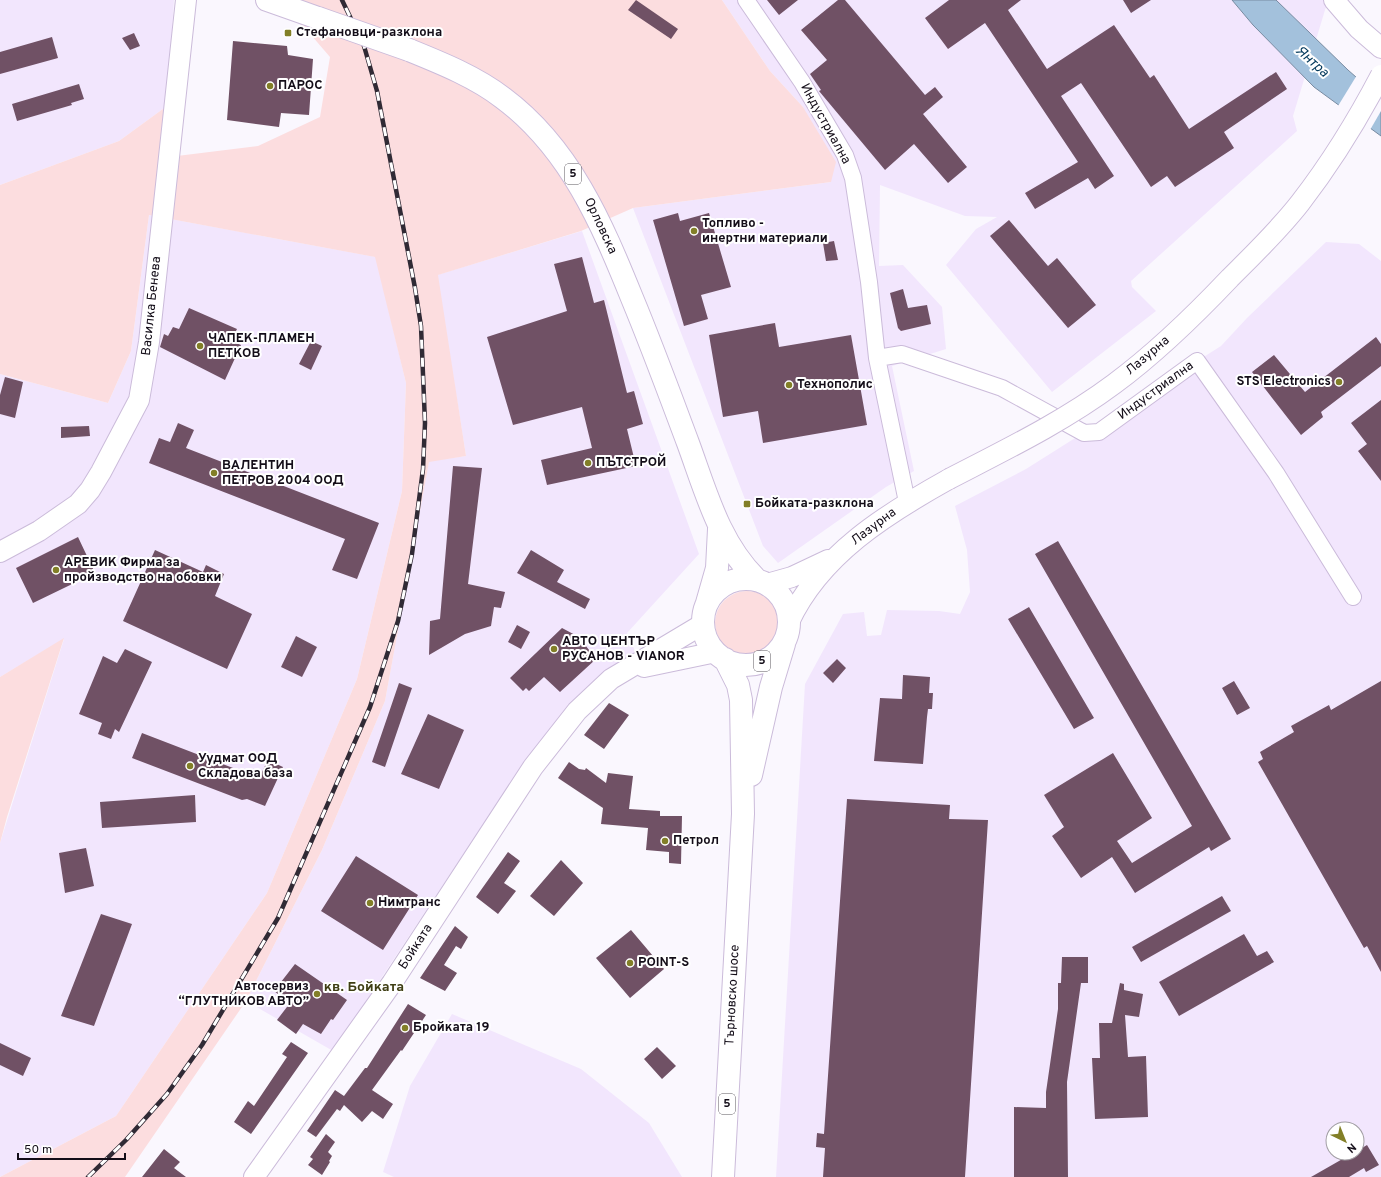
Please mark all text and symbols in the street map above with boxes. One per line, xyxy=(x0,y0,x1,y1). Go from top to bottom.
place label: Стефановци-разклона xyxy=(296,25,442,41)
marker: Стефановци-разклона xyxy=(283,28,293,38)
water label: Янтра xyxy=(1292,43,1333,82)
place label: ПАРОС xyxy=(278,78,323,94)
marker: ПАРОС xyxy=(265,81,275,91)
street label: Индустриална xyxy=(796,81,854,167)
road number: 5 xyxy=(565,164,581,184)
street label: Орловска xyxy=(580,195,620,257)
place label: Топливо - инертни материали xyxy=(702,216,828,247)
marker: Топливо - инертни материали xyxy=(689,226,699,236)
street label: Василка Бенева xyxy=(139,256,165,356)
place label: ЧАПЕК-ПЛАМЕН ПЕТКОВ xyxy=(208,331,315,362)
street label: Лазурна xyxy=(1123,333,1173,379)
marker: ЧАПЕК-ПЛАМЕН ПЕТКОВ xyxy=(195,341,205,351)
street label: Индустриална xyxy=(1115,358,1197,424)
place label: STS Electronics xyxy=(1236,374,1331,390)
place label: Технополис xyxy=(797,377,873,393)
marker: STS Electronics xyxy=(1334,377,1344,387)
marker: Технополис xyxy=(784,380,794,390)
place label: ПЪТСТРОЙ xyxy=(596,453,666,471)
place label: ВАЛЕНТИН ПЕТРОВ 2004 ООД xyxy=(222,458,344,489)
marker: ПЪТСТРОЙ xyxy=(583,458,593,468)
marker: ВАЛЕНТИН ПЕТРОВ 2004 ООД xyxy=(209,468,219,478)
place label: Бойката-разклона xyxy=(755,496,874,512)
marker: Бойката-разклона xyxy=(742,499,752,509)
street label: Лазурна xyxy=(848,505,900,549)
place label: АРЕВИК Фирма за пройзводство на обовки xyxy=(64,555,222,586)
marker: АРЕВИК Фирма за пройзводство на обовки xyxy=(51,565,61,575)
place label: АВТО ЦЕНТЪР РУСАНОВ - VIANOR xyxy=(562,634,685,665)
marker: АВТО ЦЕНТЪР РУСАНОВ - VIANOR xyxy=(549,644,559,654)
road number: 5 xyxy=(754,651,770,671)
place label: Уудмат ООД Складова база xyxy=(198,751,293,782)
marker: Уудмат ООД Складова база xyxy=(185,761,195,771)
place label: Петрол xyxy=(673,833,719,849)
marker: Петрол xyxy=(660,836,670,846)
place label: Нимтранс xyxy=(378,895,441,911)
marker: Нимтранс xyxy=(365,898,375,908)
street label: Бойката xyxy=(395,921,437,973)
street label: Търновско шосе xyxy=(722,944,744,1046)
place label: POINT-S xyxy=(638,955,689,971)
marker: POINT-S xyxy=(625,958,635,968)
place label: Автосервиз “ГЛУТНИКОВ АВТО” xyxy=(178,979,309,1010)
district label: кв. Бойката xyxy=(324,979,404,996)
marker: Автосервиз “ГЛУТНИКОВ АВТО” xyxy=(312,989,322,999)
place label: Бройката 19 xyxy=(413,1020,490,1036)
marker: Бройката 19 xyxy=(400,1023,410,1033)
road number: 5 xyxy=(719,1094,735,1114)
north arrow xyxy=(1325,1121,1365,1161)
scale bar xyxy=(18,1135,125,1161)
text: N xyxy=(1343,1140,1359,1155)
text: 50 m xyxy=(24,1142,52,1158)

